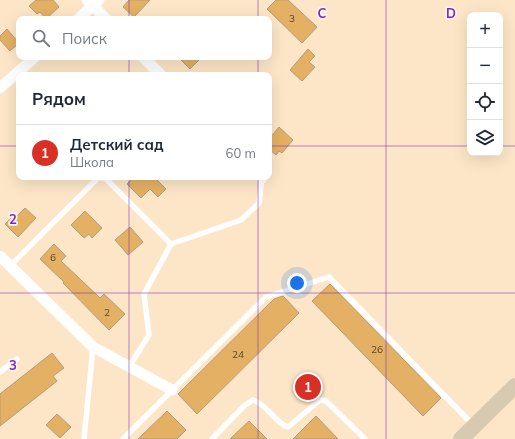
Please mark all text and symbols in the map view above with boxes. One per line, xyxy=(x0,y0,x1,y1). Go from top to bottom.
text: C xyxy=(318,5,327,21)
text: D xyxy=(446,5,456,21)
house number: 3 xyxy=(289,12,295,25)
map controls xyxy=(467,12,503,156)
button: + xyxy=(467,12,503,48)
search box xyxy=(16,16,272,60)
icon: search xyxy=(30,27,52,49)
text: Поиск xyxy=(62,29,107,48)
button: − xyxy=(467,48,503,84)
button: locate xyxy=(467,84,503,120)
text: Рядом xyxy=(32,88,86,109)
button: layers xyxy=(467,120,503,156)
text: Детский сад xyxy=(70,135,164,154)
text: 1 xyxy=(41,145,49,161)
text: 60 m xyxy=(226,145,256,161)
text: Школа xyxy=(70,154,114,170)
text: 2 xyxy=(9,211,17,227)
house number: 6 xyxy=(50,251,56,264)
your location xyxy=(287,273,307,293)
house number: 2 xyxy=(104,306,110,319)
house number: 26 xyxy=(371,343,383,356)
house number: 24 xyxy=(232,348,244,361)
text: 3 xyxy=(9,357,17,373)
pin: 1 xyxy=(295,372,321,402)

